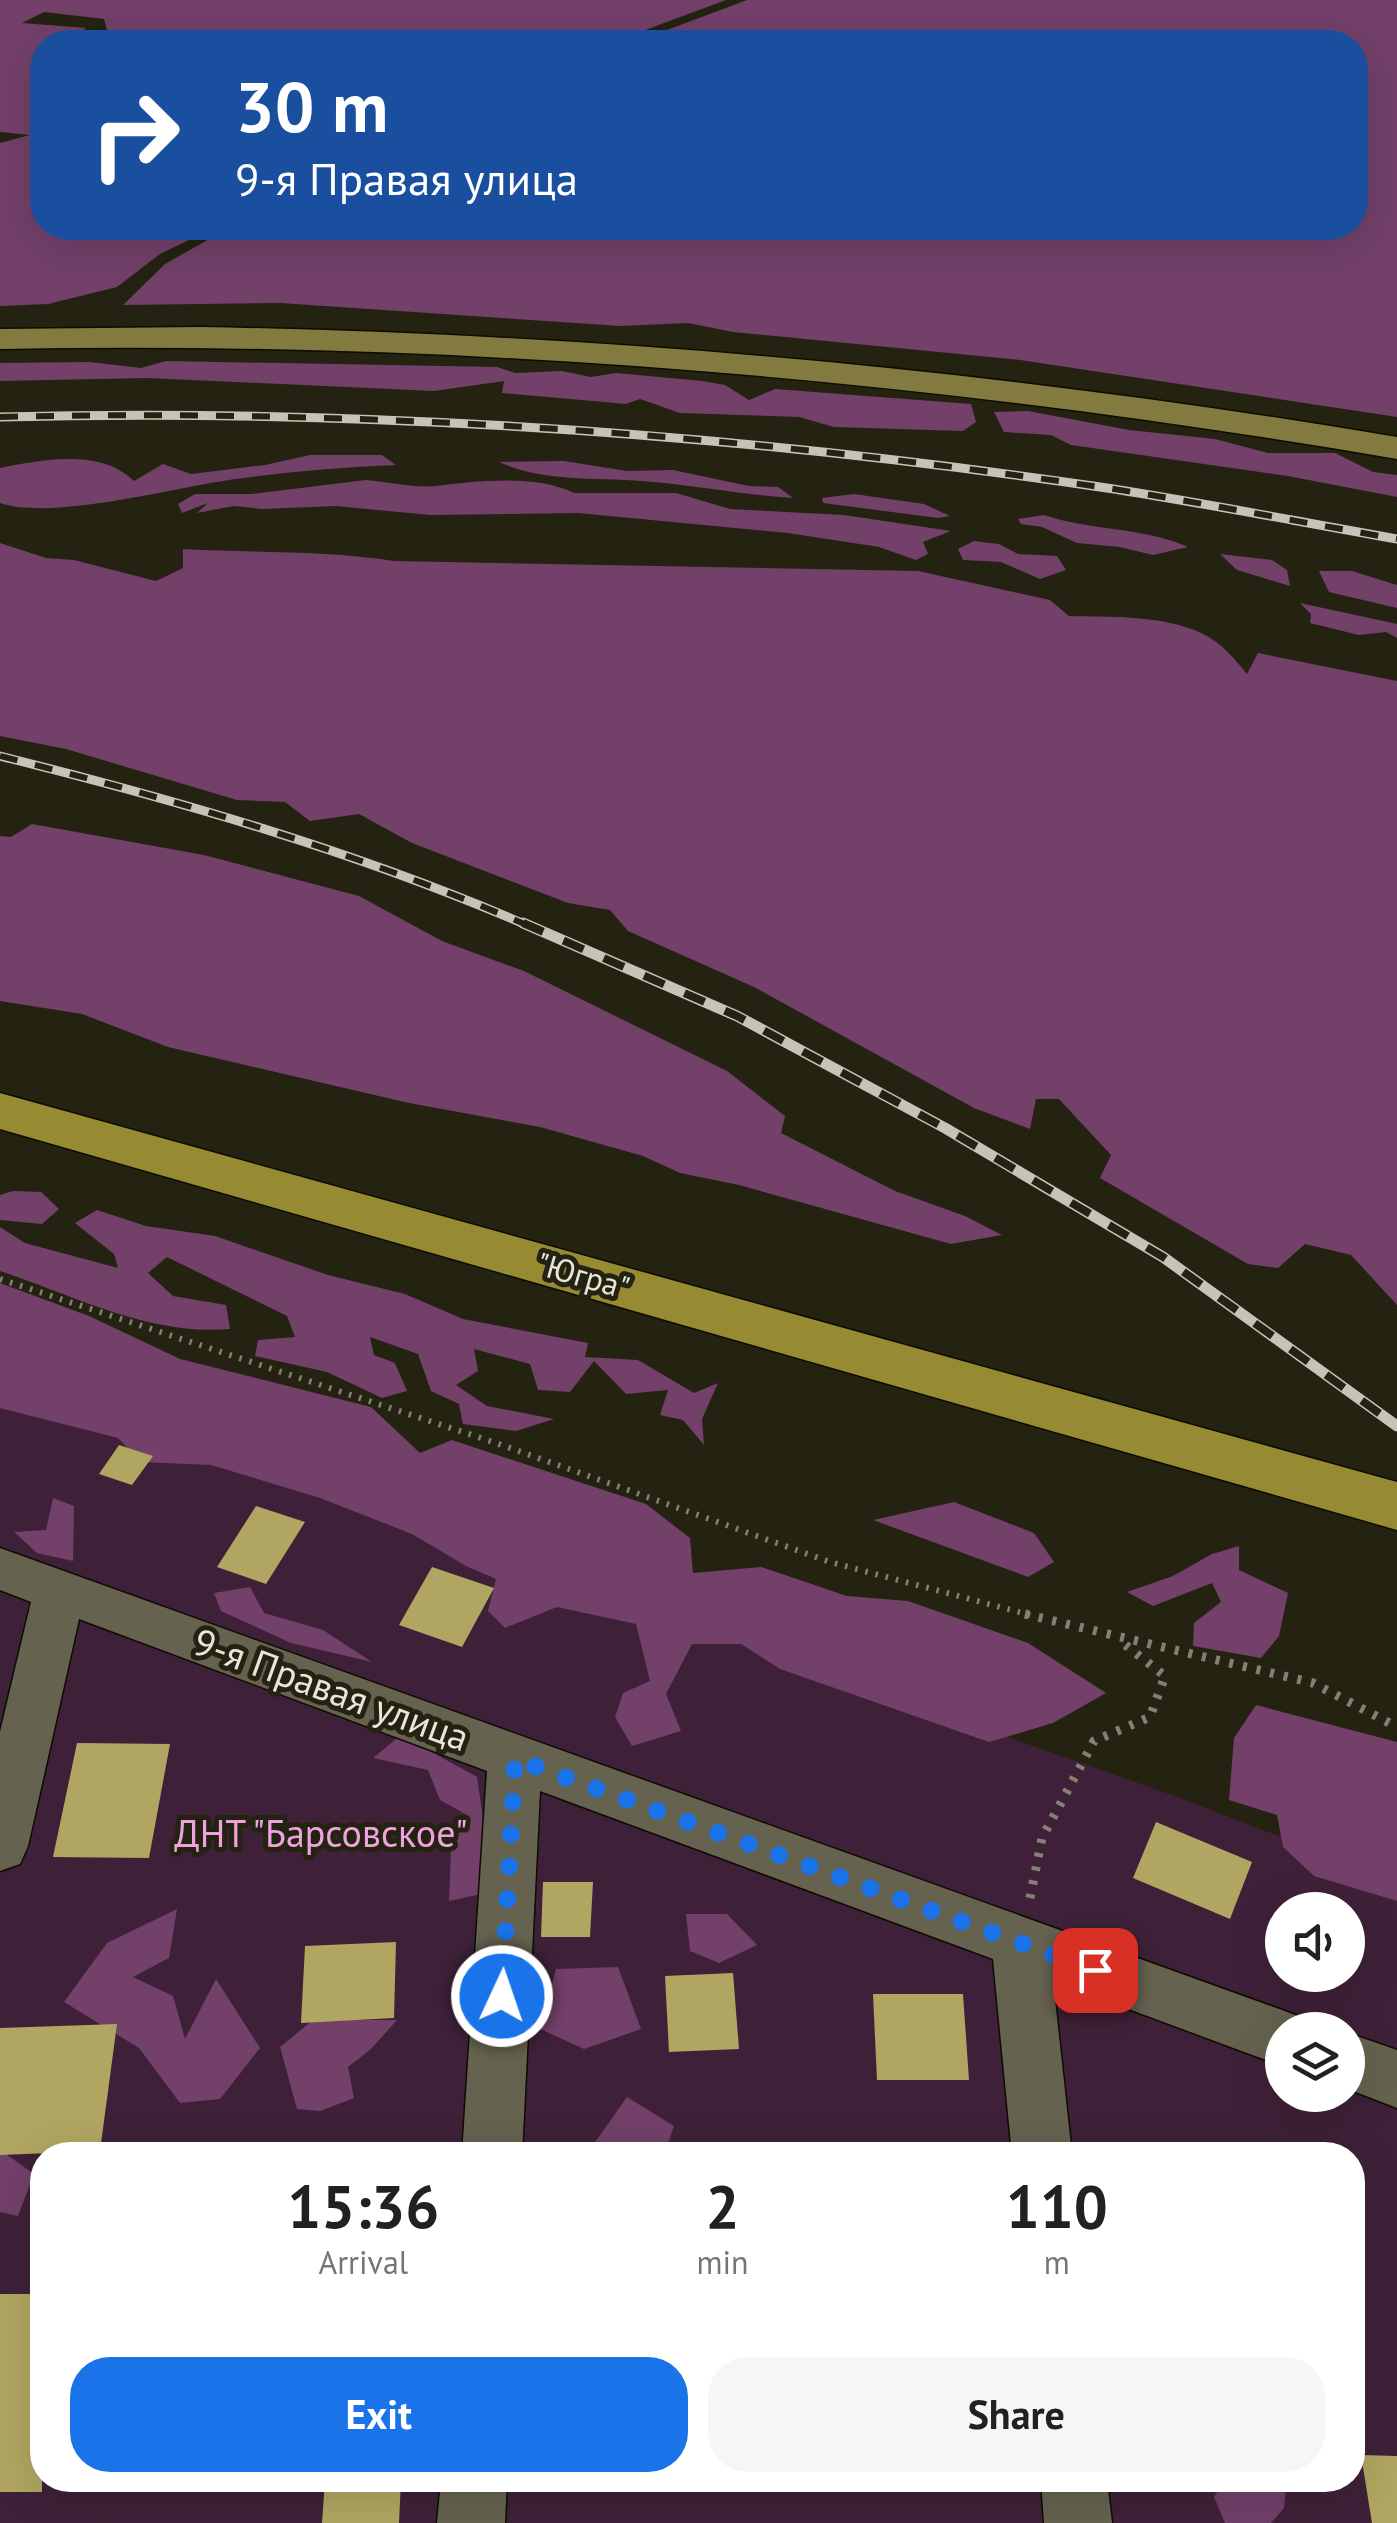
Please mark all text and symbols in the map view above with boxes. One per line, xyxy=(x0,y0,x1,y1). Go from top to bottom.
text: 30 m xyxy=(235,61,388,151)
icon: right xyxy=(70,70,200,200)
text: 9-я Правая улица xyxy=(235,149,578,207)
street label: "Югра" xyxy=(532,1242,635,1308)
street label: 9-я Правая улица xyxy=(187,1616,476,1761)
park label: ДНТ "Барсовское" xyxy=(174,1808,468,1857)
map controls xyxy=(1265,1892,1365,2112)
button: sound xyxy=(1265,1892,1365,1992)
pin xyxy=(1053,1928,1138,2013)
icon: arrive xyxy=(1068,1943,1123,1998)
position arrow xyxy=(450,1944,554,2048)
button: layers xyxy=(1265,2012,1365,2112)
text: 15:36 xyxy=(287,2167,439,2245)
text: 2 xyxy=(706,2167,740,2245)
text: 110 xyxy=(1006,2167,1108,2245)
text: Arrival xyxy=(318,2241,408,2283)
text: min xyxy=(697,2241,749,2283)
text: m xyxy=(1044,2241,1070,2283)
button: Exit xyxy=(70,2357,688,2472)
button: Share xyxy=(708,2357,1325,2472)

